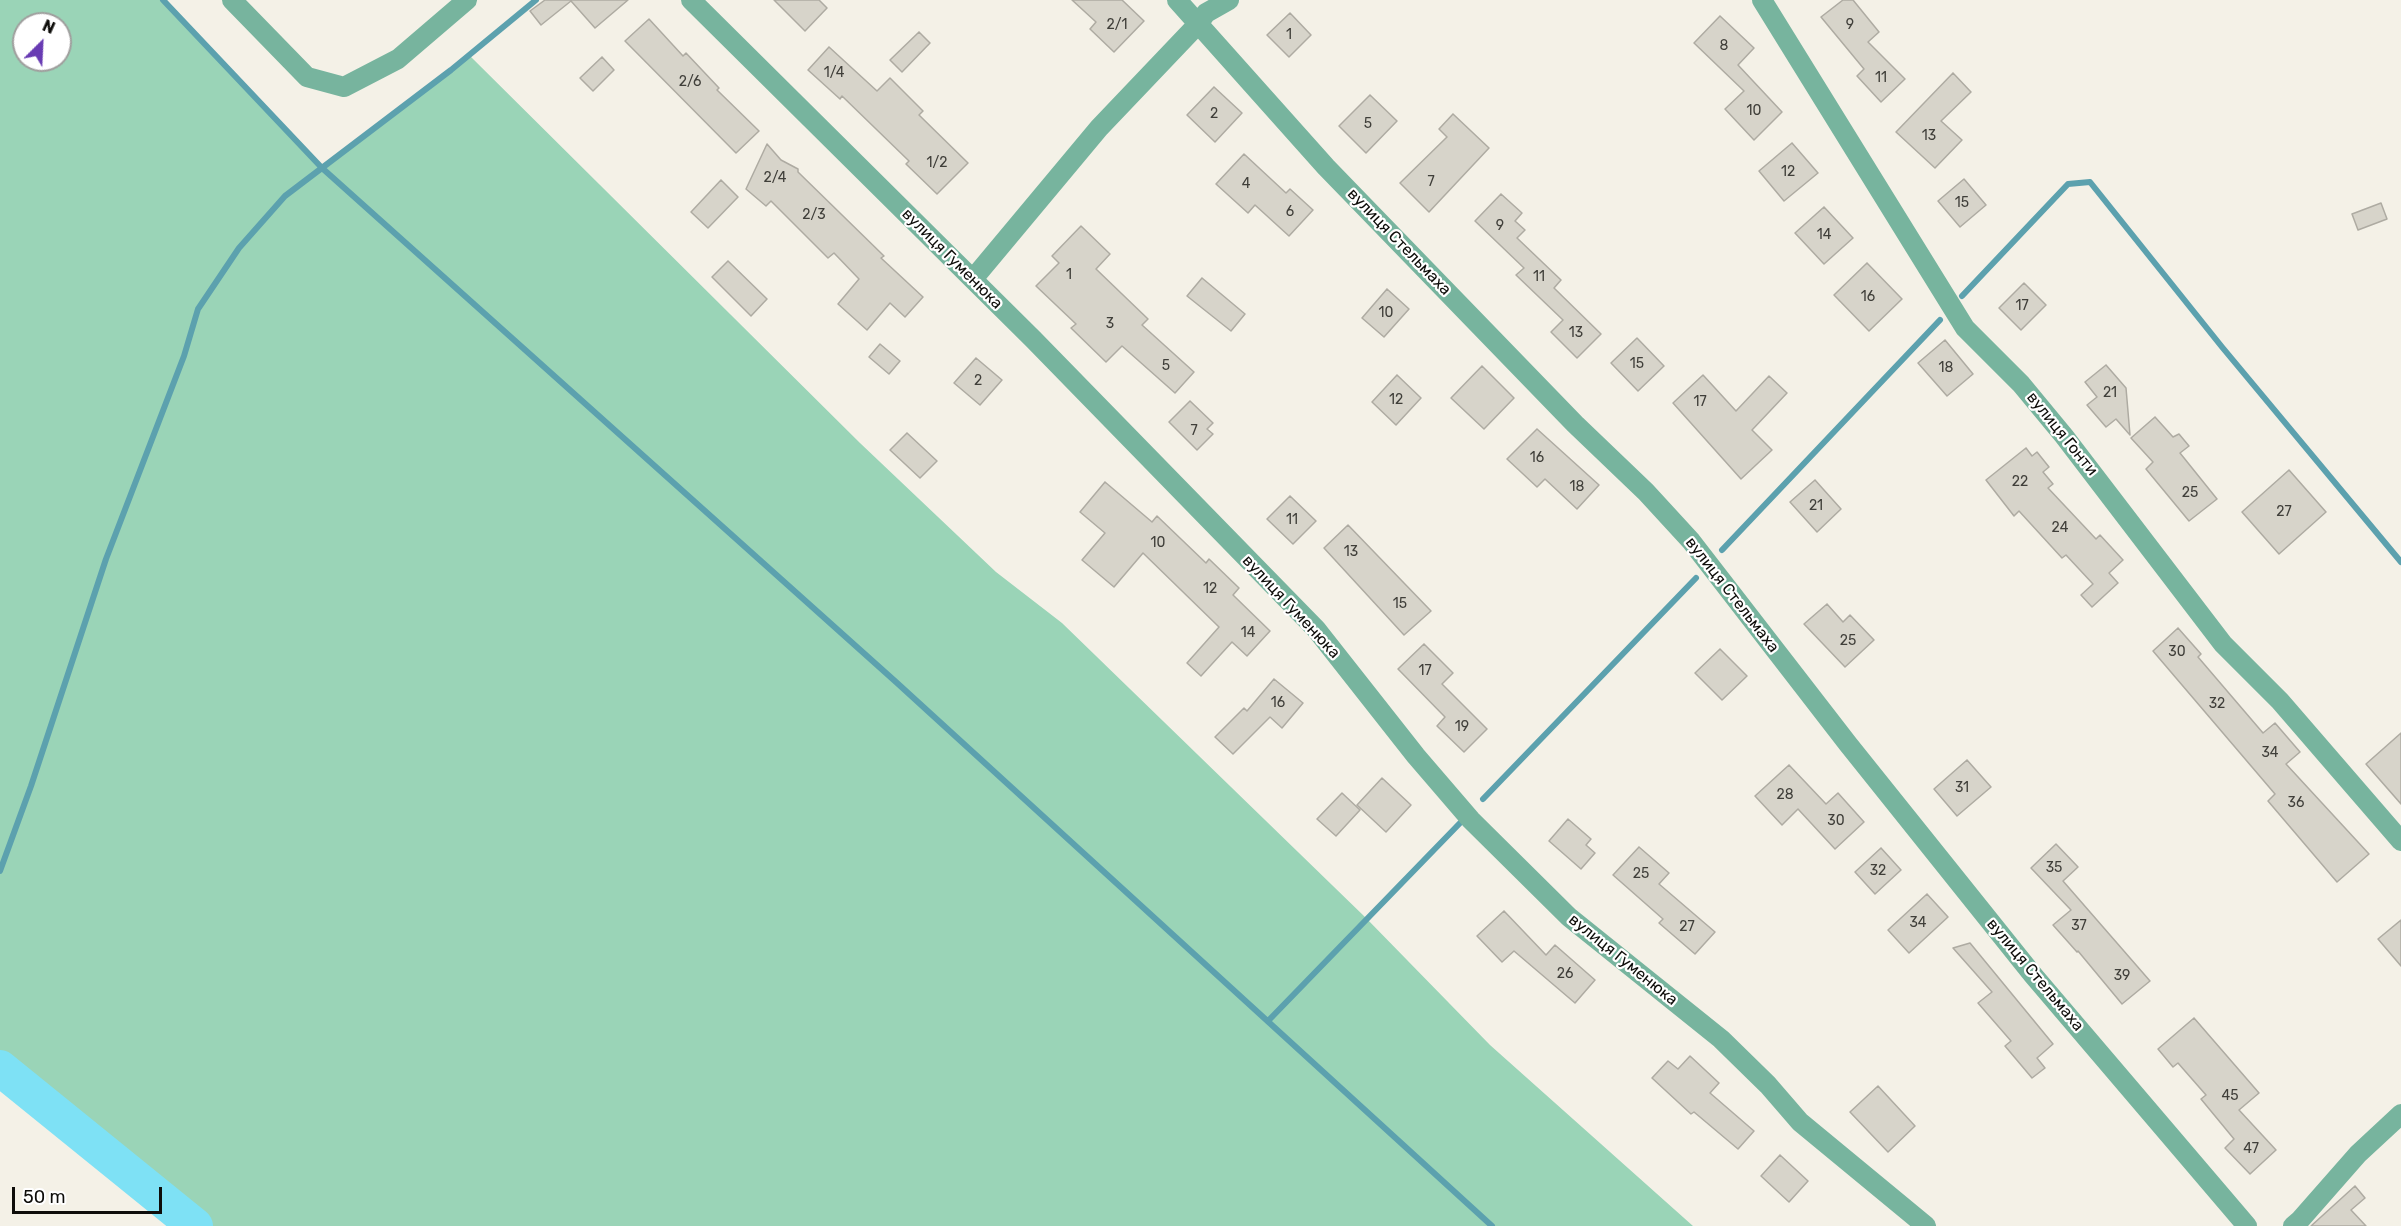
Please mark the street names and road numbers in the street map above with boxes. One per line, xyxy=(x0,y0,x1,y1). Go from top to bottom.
street label: вулиця Стельмаха xyxy=(1343,185,1455,299)
street label: вулиця Гуменюка xyxy=(898,205,1006,313)
street label: вулиця Гонти xyxy=(2022,388,2102,480)
street label: вулиця Стельмаха xyxy=(1681,534,1783,656)
street label: вулиця Гуменюка xyxy=(1238,551,1344,663)
street label: вулиця Гуменюка xyxy=(1565,910,1681,1010)
street label: вулиця Стельмаха xyxy=(1982,915,2088,1035)

